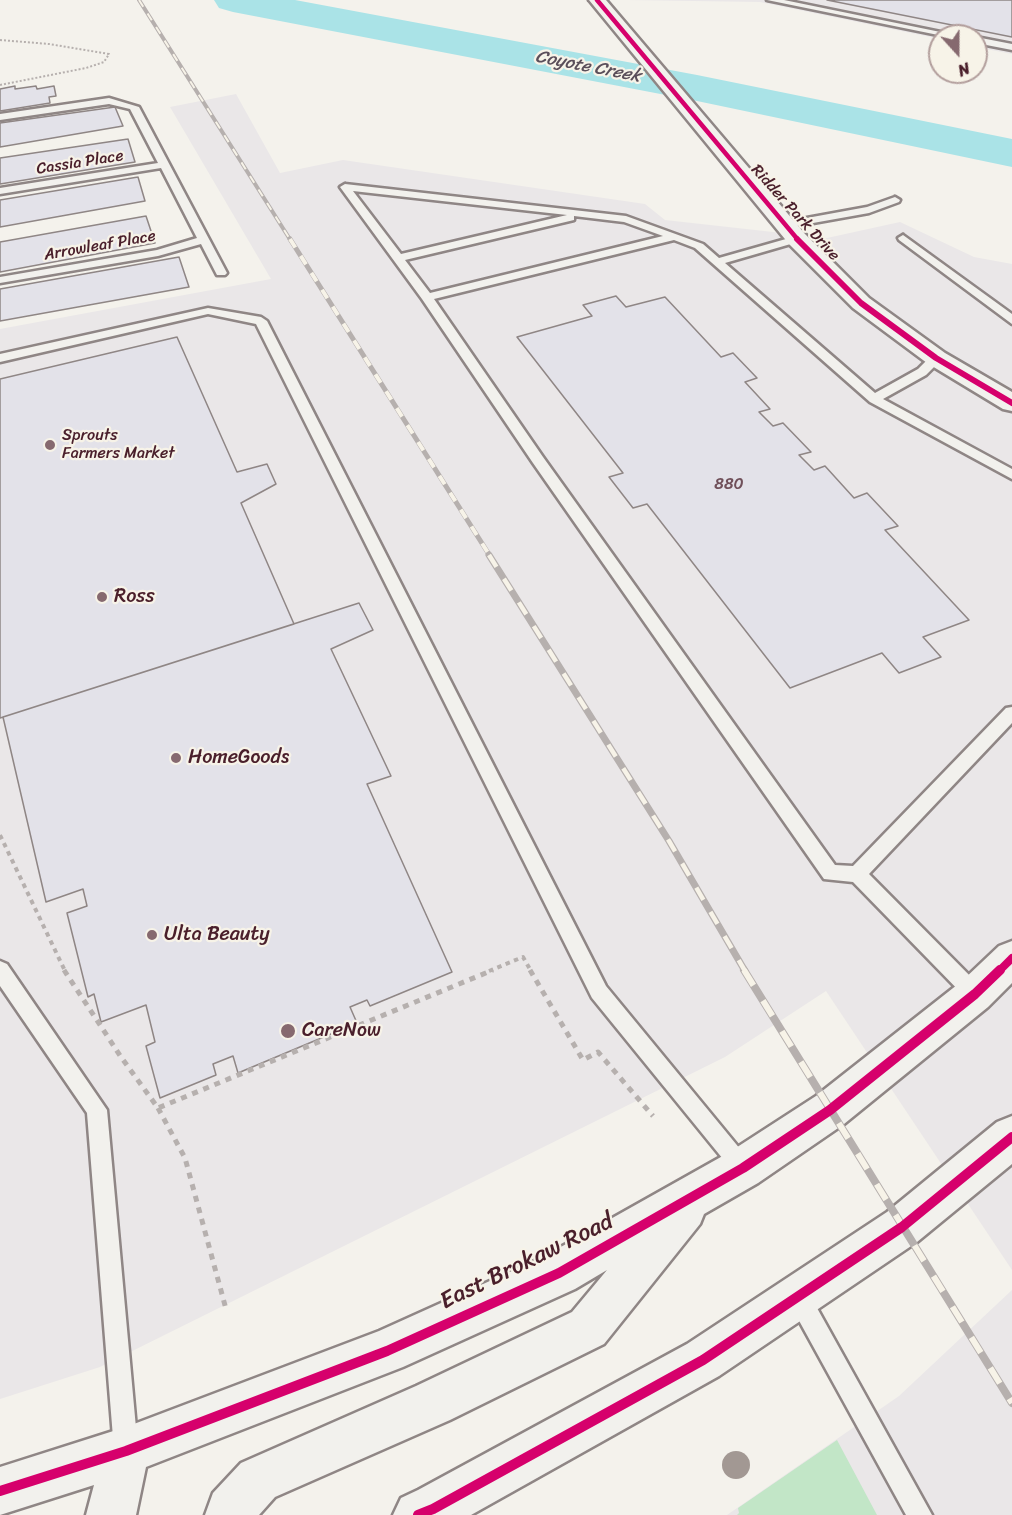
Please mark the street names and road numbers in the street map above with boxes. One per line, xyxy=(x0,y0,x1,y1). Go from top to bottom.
street label: Cassia Place xyxy=(35,147,125,179)
street label: Ridder Park Drive xyxy=(747,161,843,265)
street label: Arrowleaf Place xyxy=(43,227,157,265)
street label: East Brokaw Road xyxy=(436,1208,618,1316)

